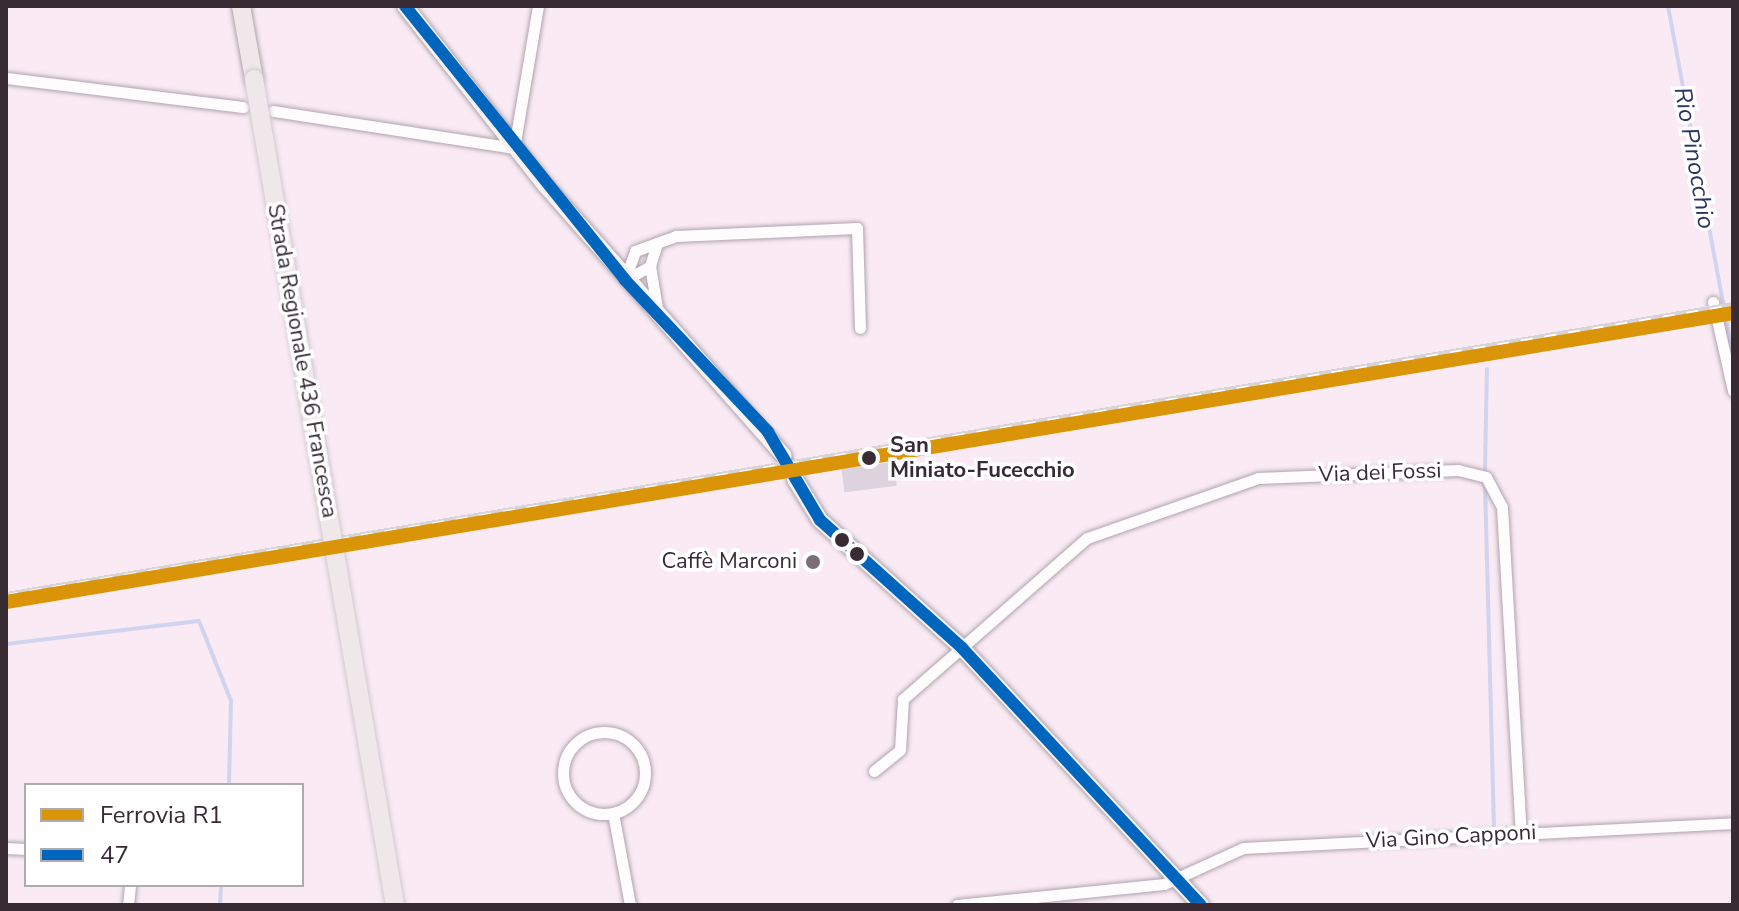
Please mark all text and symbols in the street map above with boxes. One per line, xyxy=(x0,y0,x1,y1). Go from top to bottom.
water label: Rio Pinocchio xyxy=(1667,85,1721,231)
street label: Strada Regionale 436 Francesca xyxy=(261,202,343,520)
place label: San Miniato-Fucecchio xyxy=(890,432,1075,484)
marker: San Miniato-Fucecchio xyxy=(855,444,883,472)
street label: Via dei Fossi xyxy=(1318,458,1442,488)
unlabelled marker xyxy=(834,532,850,548)
unlabelled marker xyxy=(849,546,865,562)
place label: Caffè Marconi xyxy=(662,549,797,575)
marker: Caffè Marconi xyxy=(804,553,822,571)
legend xyxy=(24,783,304,887)
text: Ferrovia R1 xyxy=(100,799,223,831)
street label: Via Gino Capponi xyxy=(1365,819,1537,855)
text: 47 xyxy=(100,839,129,871)

